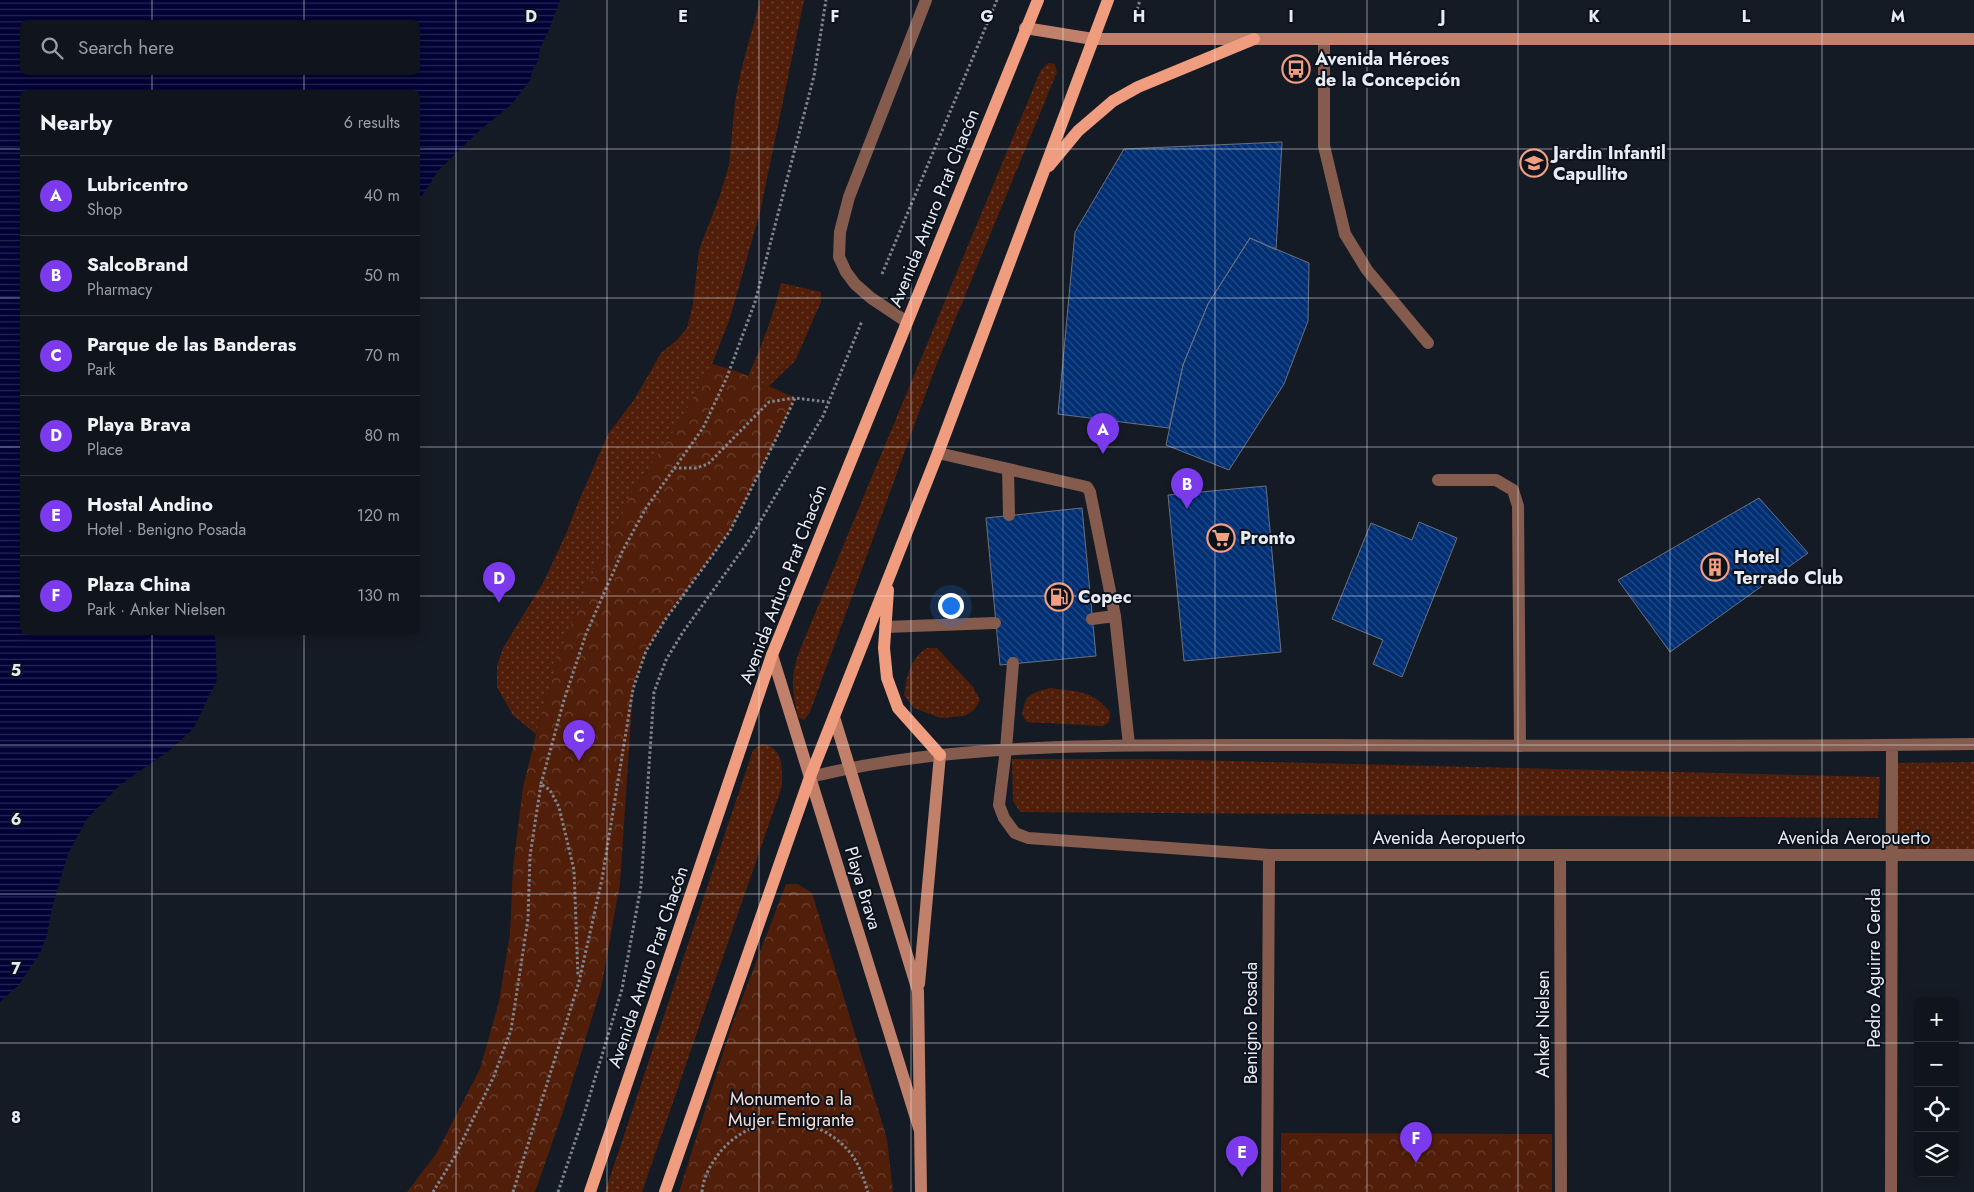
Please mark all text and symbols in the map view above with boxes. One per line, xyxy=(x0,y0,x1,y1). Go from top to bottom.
text: D xyxy=(525,5,537,28)
text: E xyxy=(678,5,688,28)
text: F xyxy=(831,5,839,28)
text: G xyxy=(980,5,994,28)
text: H xyxy=(1133,5,1145,28)
text: I xyxy=(1288,5,1294,28)
text: J xyxy=(1437,5,1446,28)
text: K xyxy=(1588,5,1600,28)
text: L xyxy=(1742,5,1751,28)
text: M xyxy=(1891,5,1905,28)
search box xyxy=(20,20,420,75)
icon: search xyxy=(38,34,66,62)
text: Search here xyxy=(78,34,174,61)
place label: Avenida Héroes de la Concepción xyxy=(1314,46,1461,93)
bus stop icon: Avenida Héroes de la Concepción xyxy=(1281,54,1311,84)
street label: Avenida Arturo Prat Chacón xyxy=(882,105,986,311)
text: Nearby xyxy=(40,108,112,138)
text: 6 results xyxy=(344,111,400,134)
place label: Jardin Infantil Capullito xyxy=(1550,140,1666,187)
school or university icon: Jardin Infantil Capullito xyxy=(1519,148,1549,178)
text: Lubricentro xyxy=(87,171,188,198)
text: A xyxy=(50,184,62,207)
text: 40 m xyxy=(364,184,400,207)
text: Shop xyxy=(87,198,122,221)
text: SalcoBrand xyxy=(87,251,188,278)
text: B xyxy=(51,264,61,287)
text: 50 m xyxy=(364,264,400,287)
text: Pharmacy xyxy=(87,278,152,301)
text: Parque de las Banderas xyxy=(87,331,296,358)
text: C xyxy=(50,344,62,367)
text: 70 m xyxy=(365,344,400,367)
text: Park xyxy=(87,358,116,381)
text: Playa Brava xyxy=(87,411,191,438)
pin: A xyxy=(1087,413,1119,454)
text: D xyxy=(50,424,62,447)
text: 80 m xyxy=(364,424,400,447)
text: Place xyxy=(87,438,123,461)
pin: B xyxy=(1171,468,1203,509)
street label: Avenida Arturo Prat Chacón xyxy=(733,481,833,687)
text: Hostal Andino xyxy=(87,491,213,518)
text: E xyxy=(51,504,61,527)
text: 120 m xyxy=(357,504,400,527)
text: Hotel · Benigno Posada xyxy=(87,518,246,541)
supermarket icon: Pronto xyxy=(1206,523,1236,553)
place label: Pronto xyxy=(1240,525,1296,551)
place label: Hotel Terrado Club xyxy=(1734,544,1843,591)
building icon: Hotel Terrado Club xyxy=(1700,552,1730,582)
pin: D xyxy=(483,562,515,603)
text: Plaza China xyxy=(87,571,191,598)
fuel station icon: Copec xyxy=(1044,582,1074,612)
text: F xyxy=(52,584,60,607)
text: 130 m xyxy=(357,584,400,607)
place label: Copec xyxy=(1078,584,1132,610)
your location xyxy=(938,593,964,619)
text: Park · Anker Nielsen xyxy=(87,598,226,621)
text: 5 xyxy=(11,659,21,682)
pin: C xyxy=(563,720,595,761)
text: 6 xyxy=(11,808,21,831)
street label: Avenida Aeropuerto xyxy=(1373,825,1525,851)
street label: Avenida Aeropuerto xyxy=(1778,825,1930,851)
street label: Playa Brava xyxy=(838,843,888,933)
street label: Avenida Arturo Prat Chacón xyxy=(601,863,695,1071)
street label: Pedro Aguirre Cerda xyxy=(1861,888,1887,1048)
text: 7 xyxy=(11,957,21,980)
street label: Benigno Posada xyxy=(1238,962,1264,1084)
street label: Anker Nielsen xyxy=(1530,970,1556,1078)
map controls xyxy=(1914,997,1959,1177)
button: + xyxy=(1914,997,1959,1042)
button: − xyxy=(1914,1042,1959,1087)
park label: Monumento a la Mujer Emigrante xyxy=(728,1086,854,1133)
button: locate xyxy=(1914,1087,1959,1132)
text: 8 xyxy=(11,1106,21,1129)
pin: F xyxy=(1400,1122,1432,1163)
button: layers xyxy=(1914,1132,1959,1177)
pin: E xyxy=(1226,1136,1258,1177)

